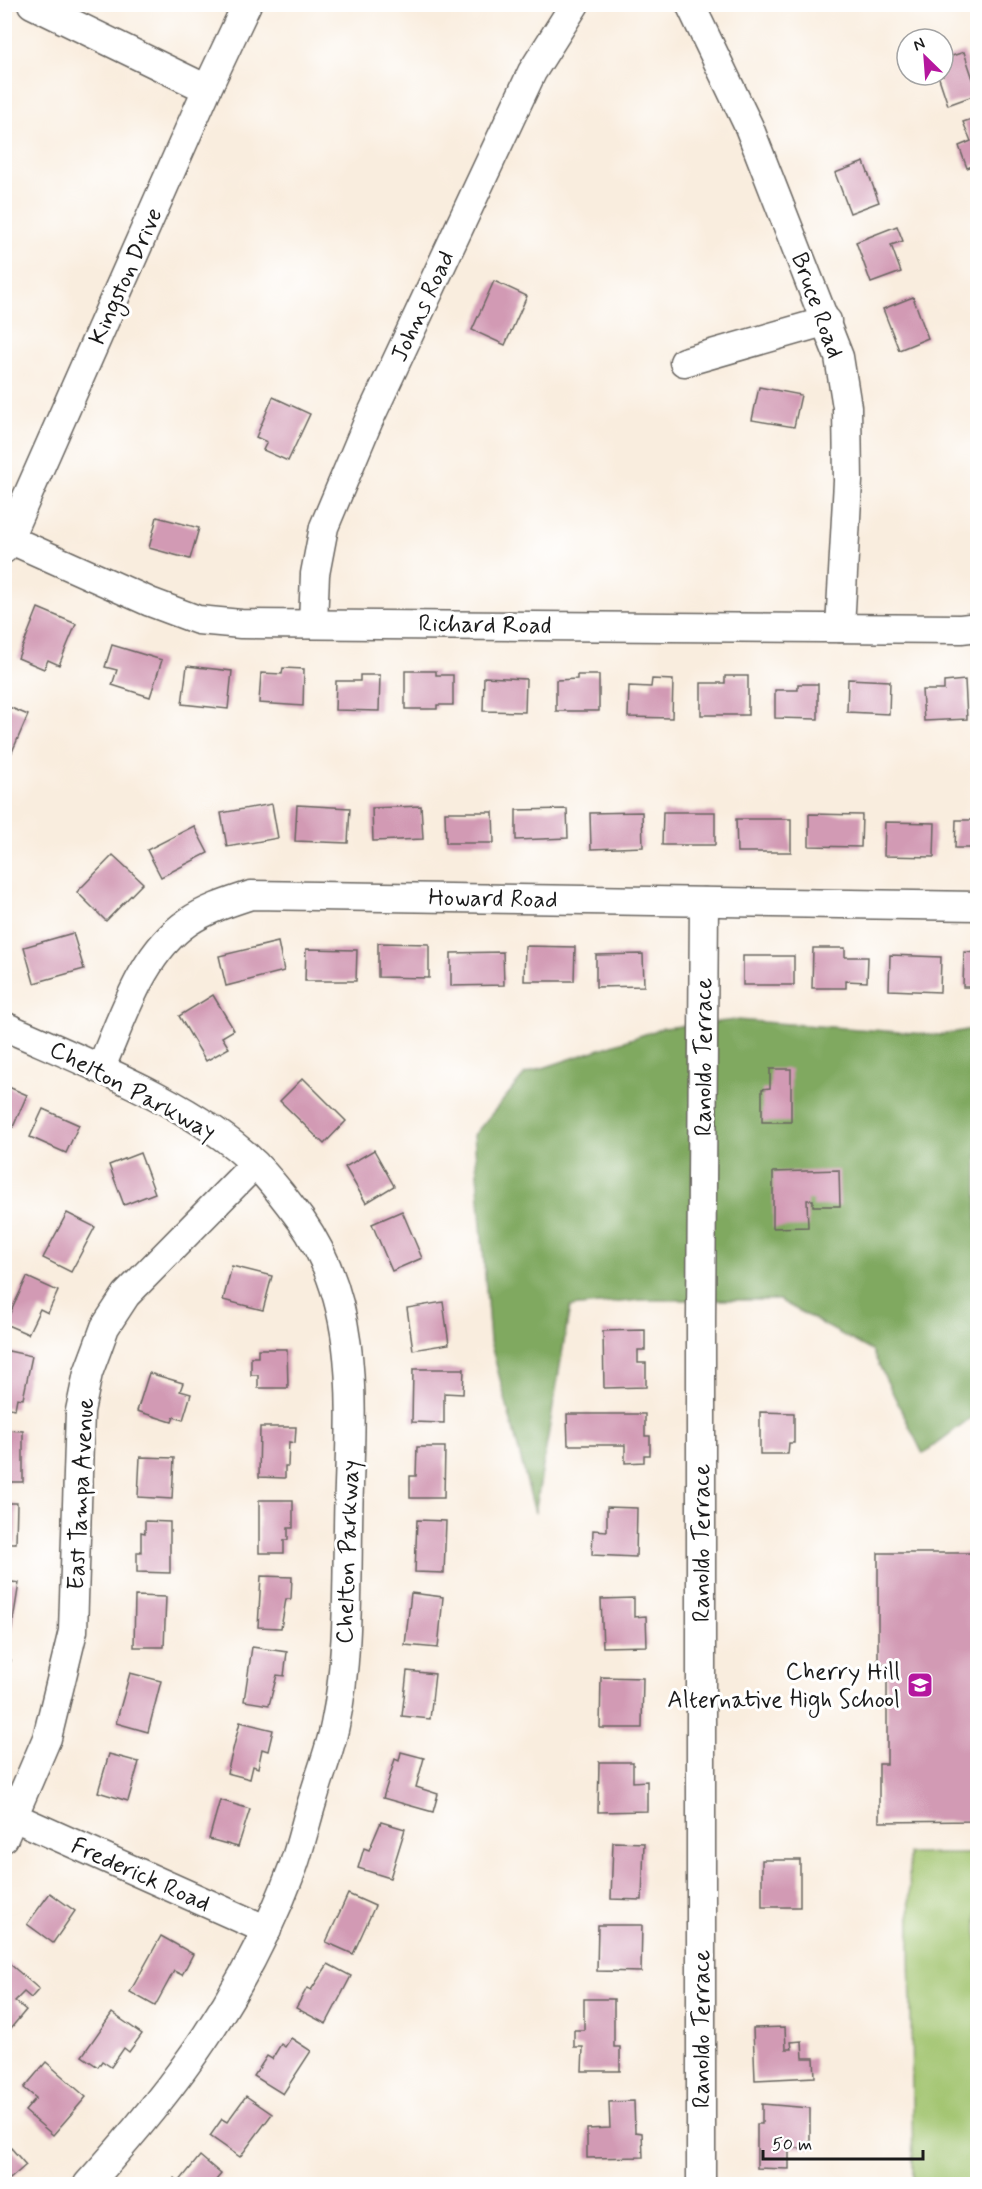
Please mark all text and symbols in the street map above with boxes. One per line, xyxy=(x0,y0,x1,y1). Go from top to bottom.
north arrow xyxy=(895,27,955,87)
text: N xyxy=(910,33,929,57)
street label: Kingston Drive xyxy=(82,203,172,351)
street label: Johns Road xyxy=(384,246,463,367)
street label: Bruce Road xyxy=(783,248,850,363)
street label: Richard Road xyxy=(418,609,552,642)
street label: Howard Road xyxy=(428,883,558,916)
street label: Ranoldo Terrace xyxy=(689,978,720,1136)
street label: Chelton Parkway xyxy=(44,1034,221,1148)
street label: East Tampa Avenue xyxy=(61,1397,102,1591)
street label: Chelton Parkway xyxy=(330,1459,367,1645)
street label: Ranoldo Terrace xyxy=(687,1464,718,1622)
place label: Cherry Hill Alternative High School xyxy=(667,1657,900,1718)
school or university icon: Cherry Hill Alternative High School xyxy=(905,1670,935,1700)
street label: Frederick Road xyxy=(66,1831,215,1920)
street label: Ranoldo Terrace xyxy=(687,1950,718,2108)
scale bar xyxy=(763,2123,924,2161)
text: 50 m xyxy=(772,2133,812,2157)

